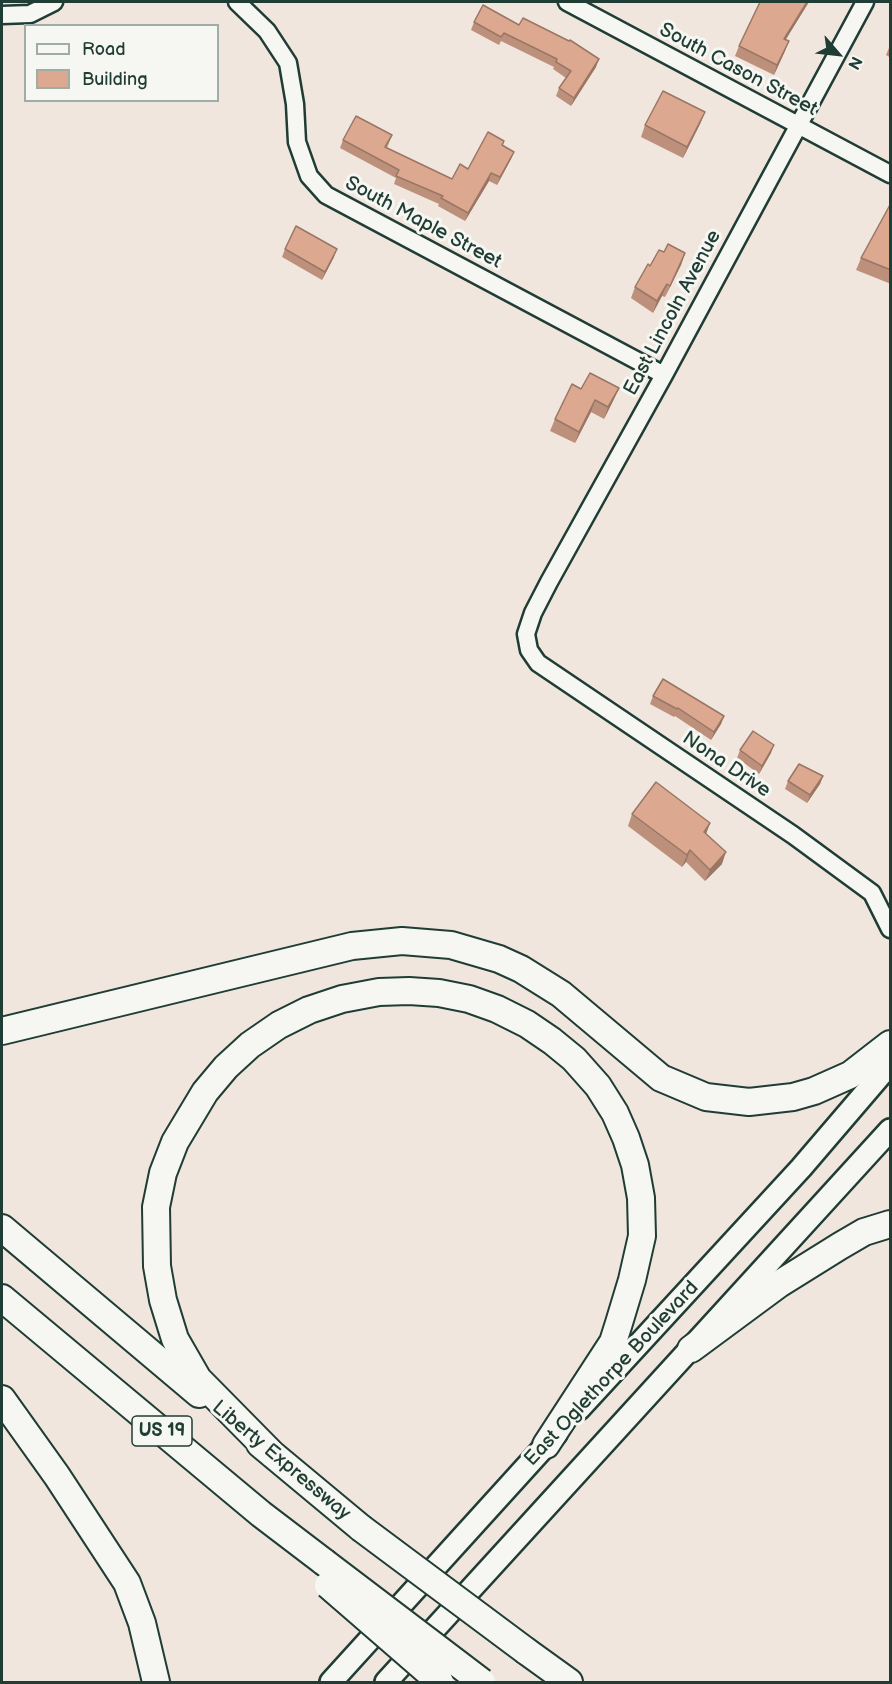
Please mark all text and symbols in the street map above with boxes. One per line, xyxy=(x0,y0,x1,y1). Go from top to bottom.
street label: South Cason Street xyxy=(655,18,821,122)
legend xyxy=(24,24,219,102)
north arrow xyxy=(808,24,868,84)
text: Road xyxy=(82,39,126,60)
text: N xyxy=(843,53,866,72)
text: Building xyxy=(82,69,148,90)
street label: South Maple Street xyxy=(341,172,505,274)
street label: East Lincoln Avenue xyxy=(619,226,727,400)
street label: Nona Drive xyxy=(677,727,775,803)
street label: East Oglethorpe Boulevard xyxy=(520,1276,704,1472)
street label: Liberty Expressway xyxy=(207,1396,355,1526)
road number: US 19 xyxy=(132,1416,192,1446)

